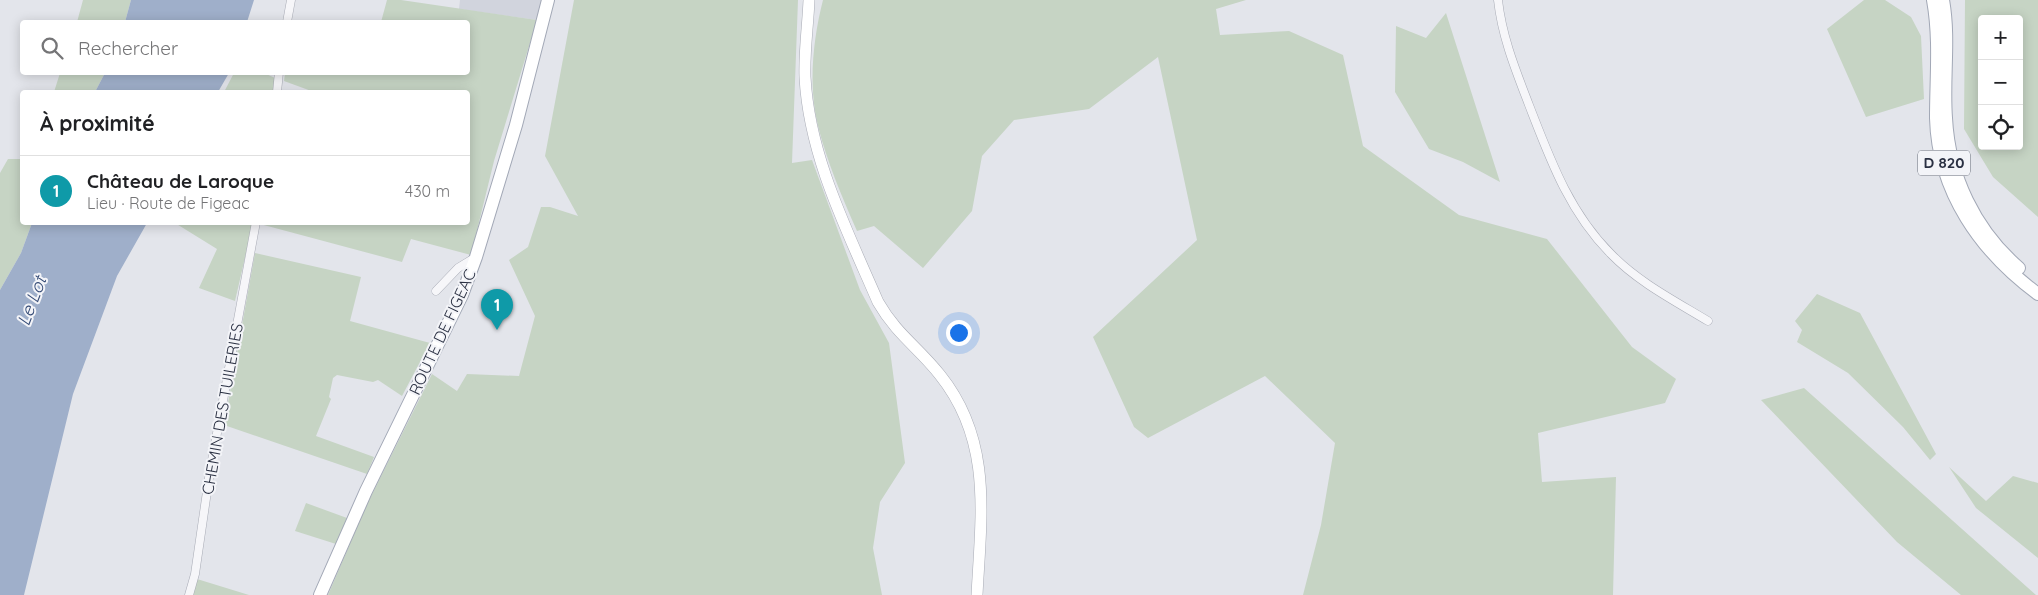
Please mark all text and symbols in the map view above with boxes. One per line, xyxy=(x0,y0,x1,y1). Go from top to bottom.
map controls xyxy=(1978,15,2023,150)
button: + xyxy=(1978,15,2023,60)
search box xyxy=(20,20,470,75)
icon: search xyxy=(38,34,66,62)
text: Rechercher xyxy=(78,36,178,60)
button: − xyxy=(1978,60,2023,105)
button: locate xyxy=(1978,105,2023,150)
text: À proximité xyxy=(40,110,155,136)
road number: D 820 xyxy=(1918,150,1970,176)
text: Château de Laroque xyxy=(87,169,274,193)
text: 1 xyxy=(53,181,59,201)
text: 430 m xyxy=(405,181,450,201)
text: Lieu · Route de Figeac xyxy=(87,193,249,213)
street label: ROUTE DE FIGEAC xyxy=(404,266,480,398)
water label: Le Lot xyxy=(12,271,52,329)
pin: 1 xyxy=(481,289,513,330)
your location xyxy=(946,320,972,346)
street label: CHEMIN DES TUILERIES xyxy=(197,322,247,496)

